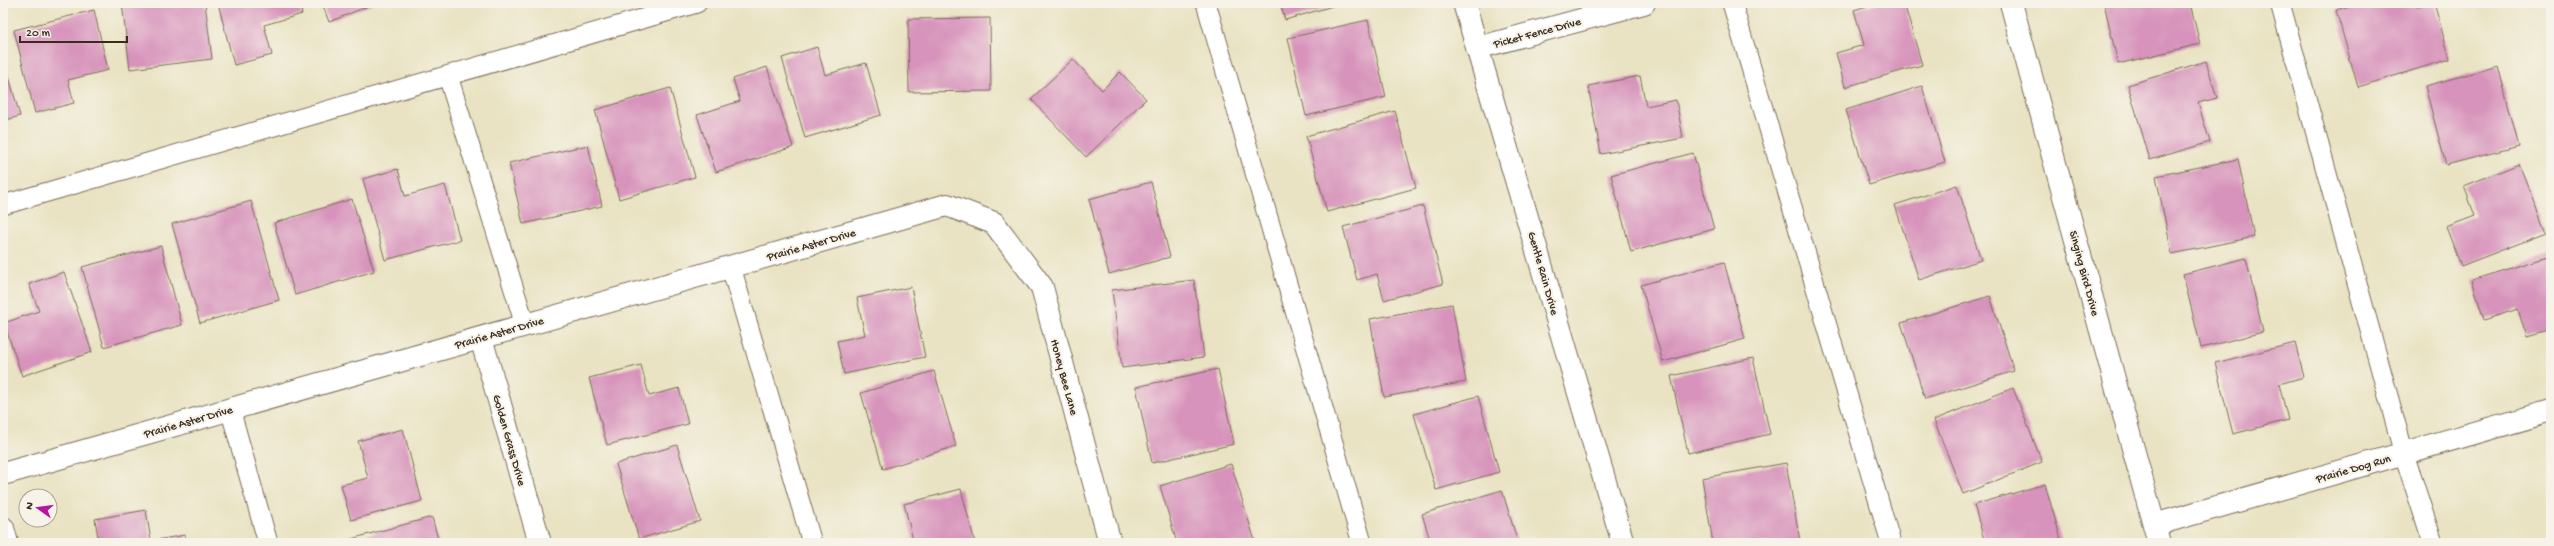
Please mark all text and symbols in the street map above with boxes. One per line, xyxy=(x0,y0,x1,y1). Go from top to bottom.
street label: Picket Fence Drive xyxy=(1491,15,1584,53)
scale bar xyxy=(20,18,127,44)
text: 20 m xyxy=(26,27,51,41)
street label: Prairie Aster Drive xyxy=(765,226,858,266)
street label: Singing Bird Drive xyxy=(2065,229,2101,318)
street label: Gentle Rain Drive xyxy=(1523,230,1561,318)
street label: Prairie Aster Drive xyxy=(453,314,546,354)
street label: Honey Bee Lane xyxy=(1046,338,1080,418)
street label: Golden Grass Drive xyxy=(488,393,528,489)
street label: Prairie Aster Drive xyxy=(142,403,235,443)
street label: Prairie Dog Run xyxy=(2313,452,2393,488)
north arrow xyxy=(18,488,58,528)
text: N xyxy=(24,501,37,511)

